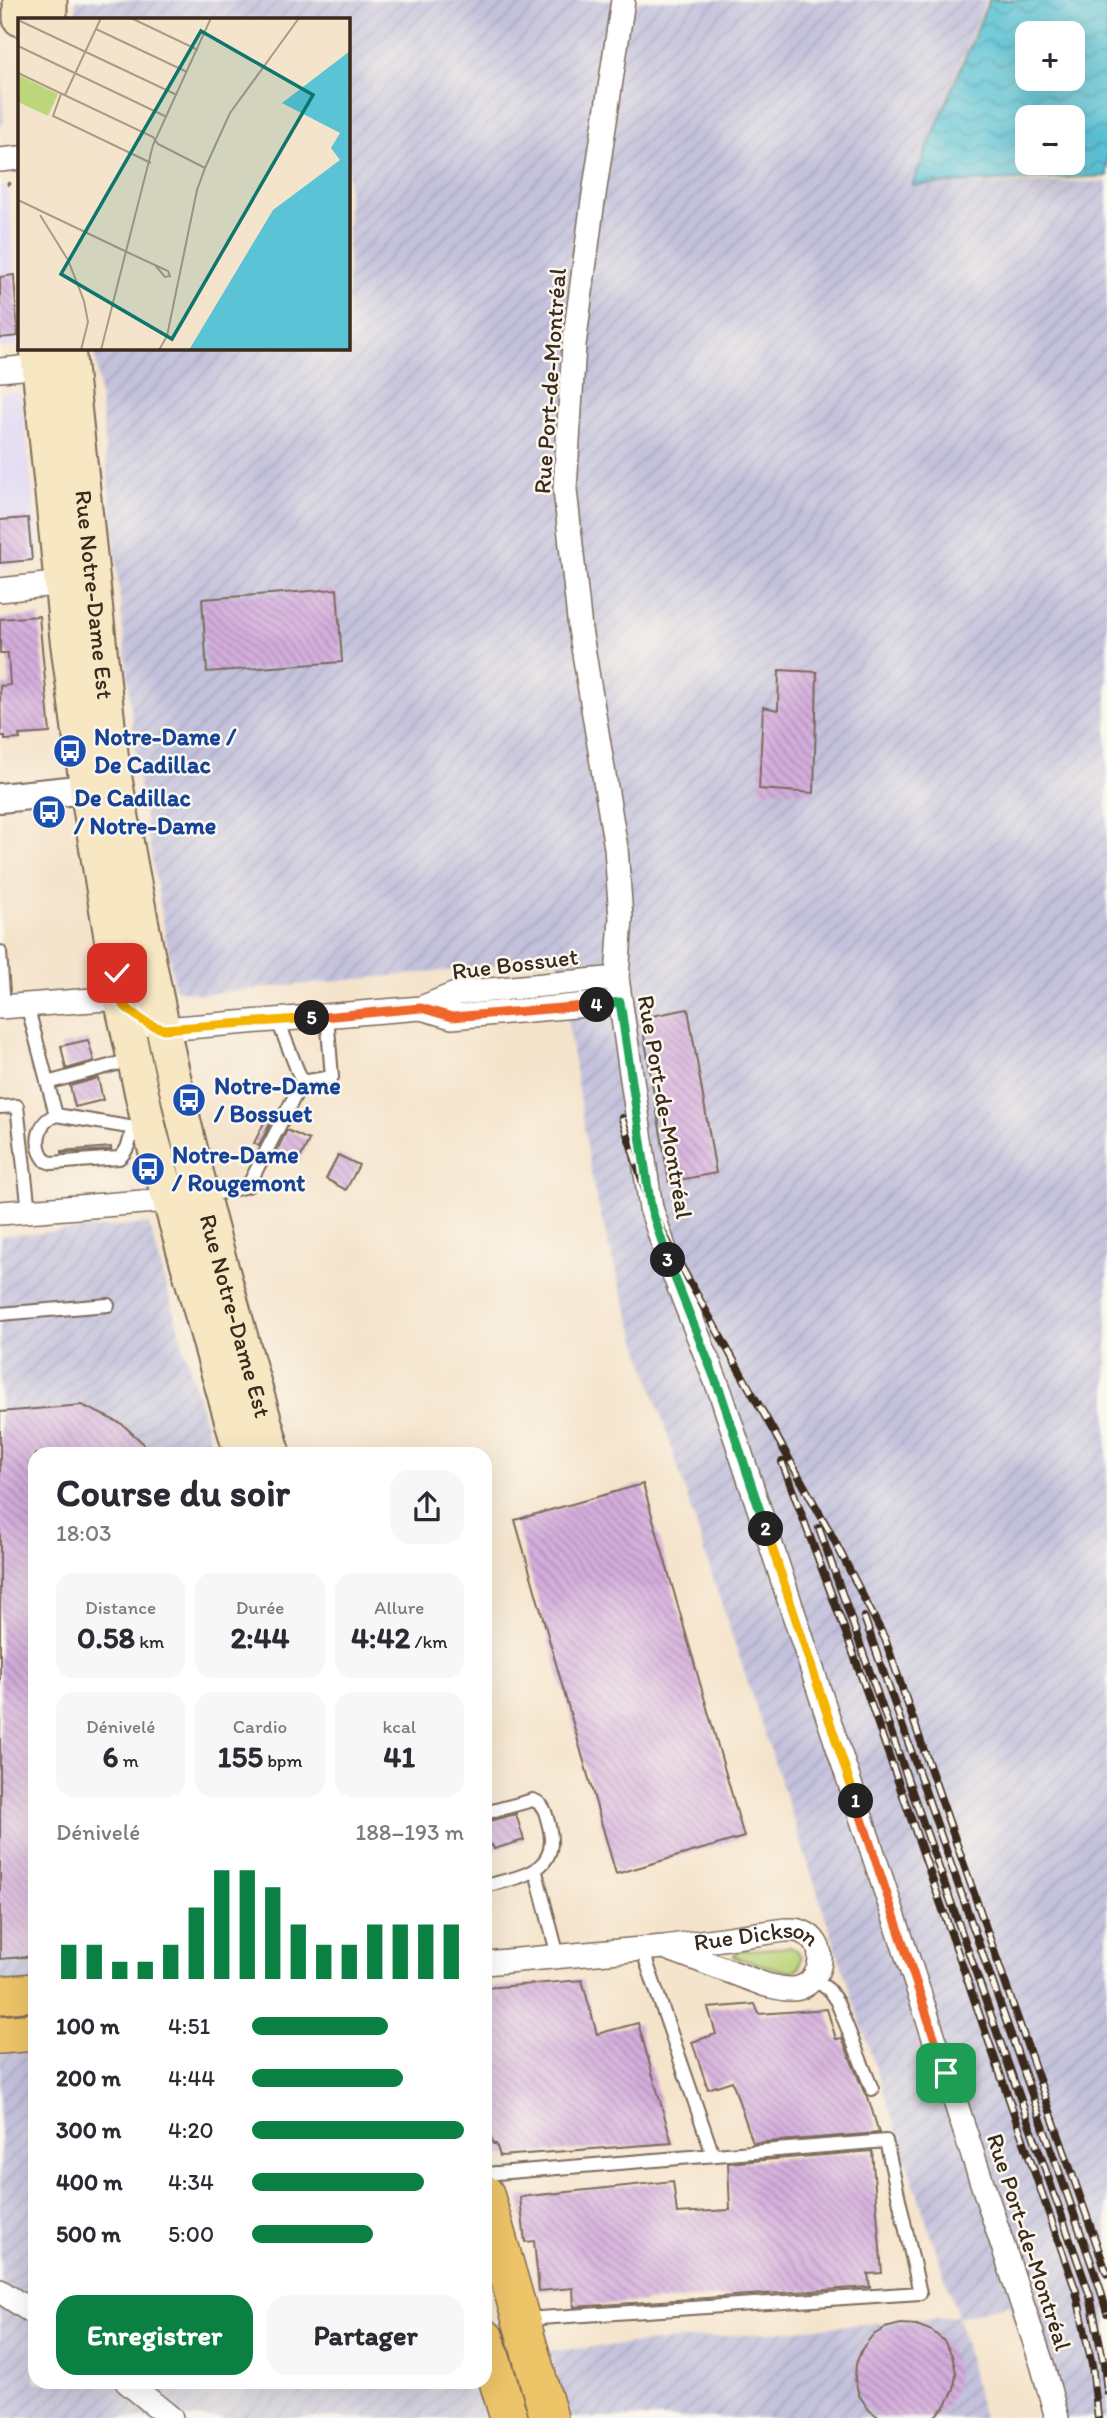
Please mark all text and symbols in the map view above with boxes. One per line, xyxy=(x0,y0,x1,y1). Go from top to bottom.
inset map xyxy=(18,18,350,350)
map controls xyxy=(1015,21,1085,175)
button: + xyxy=(1015,21,1085,91)
button: − xyxy=(1015,105,1085,175)
street label: Rue Port-de-Montréal xyxy=(527,267,572,495)
street label: Rue Notre-Dame Est xyxy=(69,489,120,701)
place label: Notre-Dame / De Cadillac xyxy=(94,722,237,779)
bus stop icon: Notre-Dame / De Cadillac xyxy=(51,732,89,770)
place label: De Cadillac / Notre-Dame xyxy=(73,783,216,840)
bus stop icon: De Cadillac / Notre-Dame xyxy=(30,793,68,831)
street label: Rue Bossuet xyxy=(450,941,580,986)
pin xyxy=(87,943,147,1003)
icon: check xyxy=(98,954,136,992)
pin: 4 xyxy=(580,988,614,1023)
text: 4 xyxy=(591,993,602,1016)
street label: Rue Port-de-Montréal xyxy=(632,993,699,1221)
pin: 5 xyxy=(294,1000,330,1036)
text: 5 xyxy=(307,1006,316,1029)
place label: Notre-Dame / Bossuet xyxy=(213,1071,341,1128)
bus stop icon: Notre-Dame / Bossuet xyxy=(170,1081,208,1119)
place label: Notre-Dame / Rougemont xyxy=(171,1140,305,1198)
bus stop icon: Notre-Dame / Rougemont xyxy=(129,1150,167,1188)
street label: Rue Notre-Dame Est xyxy=(194,1211,278,1421)
pin: 3 xyxy=(650,1242,686,1278)
text: 3 xyxy=(662,1248,673,1271)
text: Course du soir xyxy=(56,1470,290,1516)
button: share xyxy=(390,1470,464,1544)
pin: 2 xyxy=(748,1512,784,1546)
text: 2 xyxy=(761,1517,771,1540)
text: 18:03 xyxy=(56,1519,112,1547)
text: Distance xyxy=(85,1596,156,1619)
text: Durée xyxy=(236,1596,284,1619)
text: Allure xyxy=(374,1596,424,1619)
text: 0.58 xyxy=(77,1619,135,1656)
text: 2:44 xyxy=(230,1619,290,1656)
text: 4:42 xyxy=(351,1619,410,1656)
text: km xyxy=(135,1630,164,1653)
text: /km xyxy=(410,1630,448,1653)
text: Dénivelé xyxy=(86,1715,155,1738)
text: Cardio xyxy=(233,1715,287,1738)
text: kcal xyxy=(382,1715,416,1738)
text: 6 xyxy=(103,1738,118,1775)
text: 155 xyxy=(218,1738,263,1775)
text: 41 xyxy=(383,1738,415,1775)
text: m xyxy=(118,1749,139,1772)
text: bpm xyxy=(263,1749,302,1772)
pin: 1 xyxy=(838,1784,874,1818)
text: 1 xyxy=(851,1789,860,1812)
text: Dénivelé xyxy=(56,1818,140,1846)
text: 188–193 m xyxy=(356,1818,464,1846)
street label: Rue Dickson xyxy=(692,1915,826,1957)
text: 100 m xyxy=(56,2012,120,2040)
text: 4:51 xyxy=(168,2012,210,2040)
pin xyxy=(916,2043,976,2103)
icon: arrive xyxy=(927,2054,965,2092)
text: 200 m xyxy=(56,2064,121,2092)
text: 4:44 xyxy=(168,2064,215,2092)
text: 300 m xyxy=(56,2116,121,2144)
text: 4:20 xyxy=(168,2116,214,2144)
street label: Rue Port-de-Montréal xyxy=(981,2130,1078,2354)
text: 400 m xyxy=(56,2168,123,2196)
text: 4:34 xyxy=(168,2168,214,2196)
text: 500 m xyxy=(56,2220,121,2248)
text: 5:00 xyxy=(168,2220,214,2248)
button: Enregistrer xyxy=(56,2295,253,2375)
button: Partager xyxy=(267,2295,464,2375)

